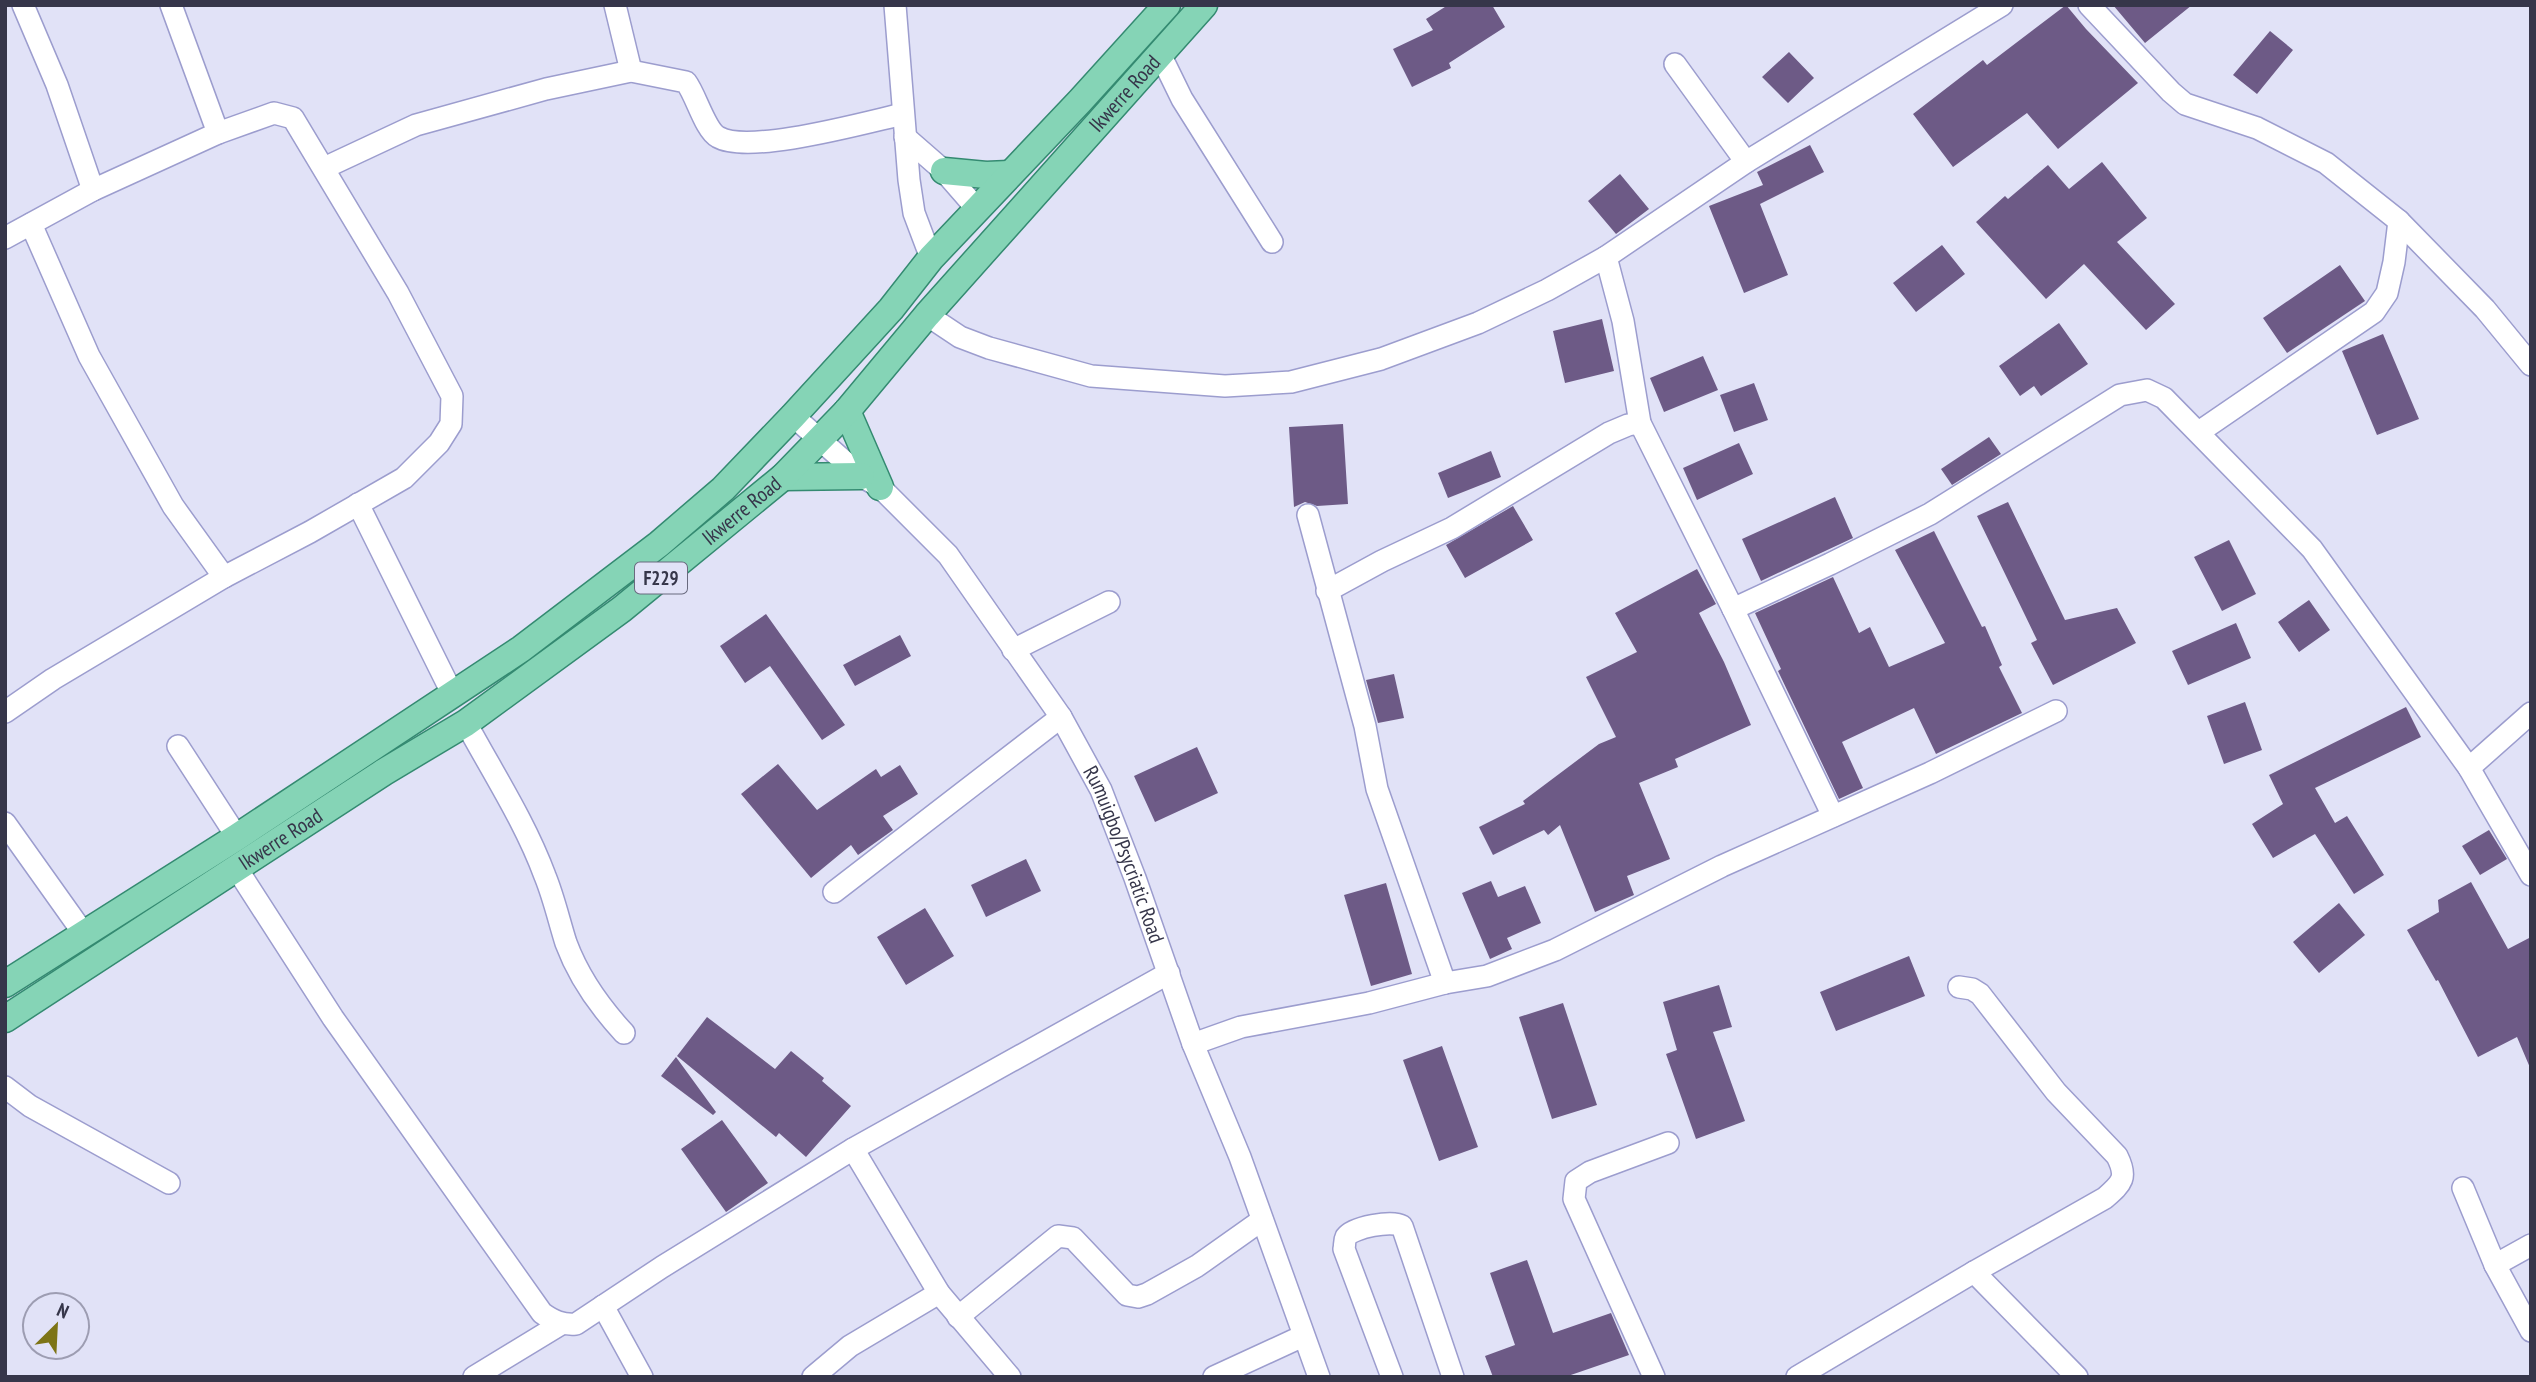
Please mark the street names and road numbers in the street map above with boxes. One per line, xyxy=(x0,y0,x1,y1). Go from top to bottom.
street label: Ikwerre Road xyxy=(1083,49,1166,138)
street label: Ikwerre Road xyxy=(696,470,787,551)
road number: F229 xyxy=(635,562,687,594)
street label: Rumuigbo/Psycriatic Road xyxy=(1077,761,1171,947)
street label: Ikwerre Road xyxy=(233,802,327,876)

